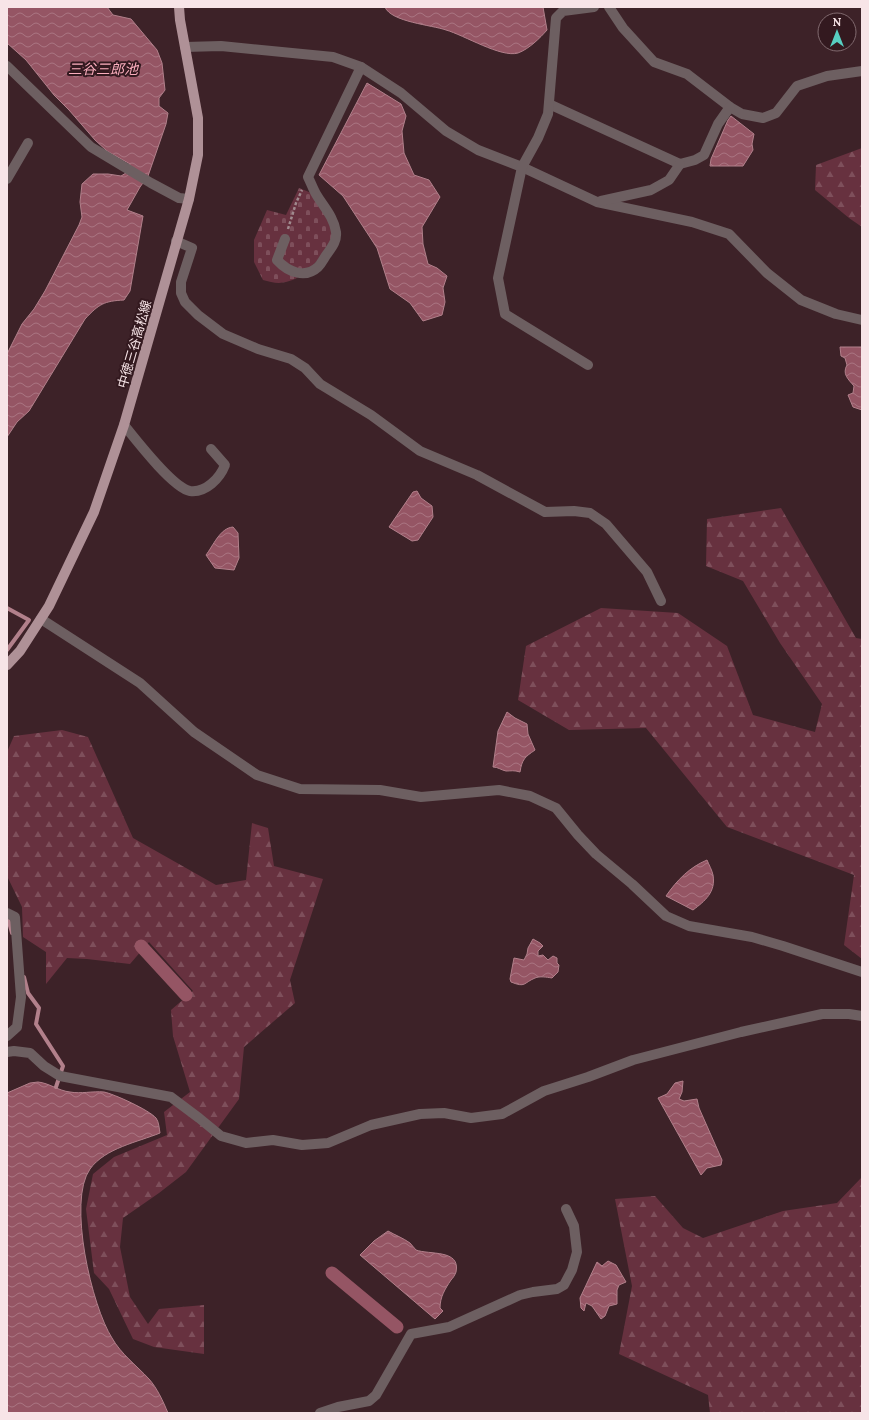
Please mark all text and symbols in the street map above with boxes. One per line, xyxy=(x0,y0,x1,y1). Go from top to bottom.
north arrow xyxy=(817,12,857,52)
text: N xyxy=(833,15,842,29)
water label: 三谷三郎池 xyxy=(68,60,140,78)
street label: 中徳三谷高松線 xyxy=(114,298,155,390)

